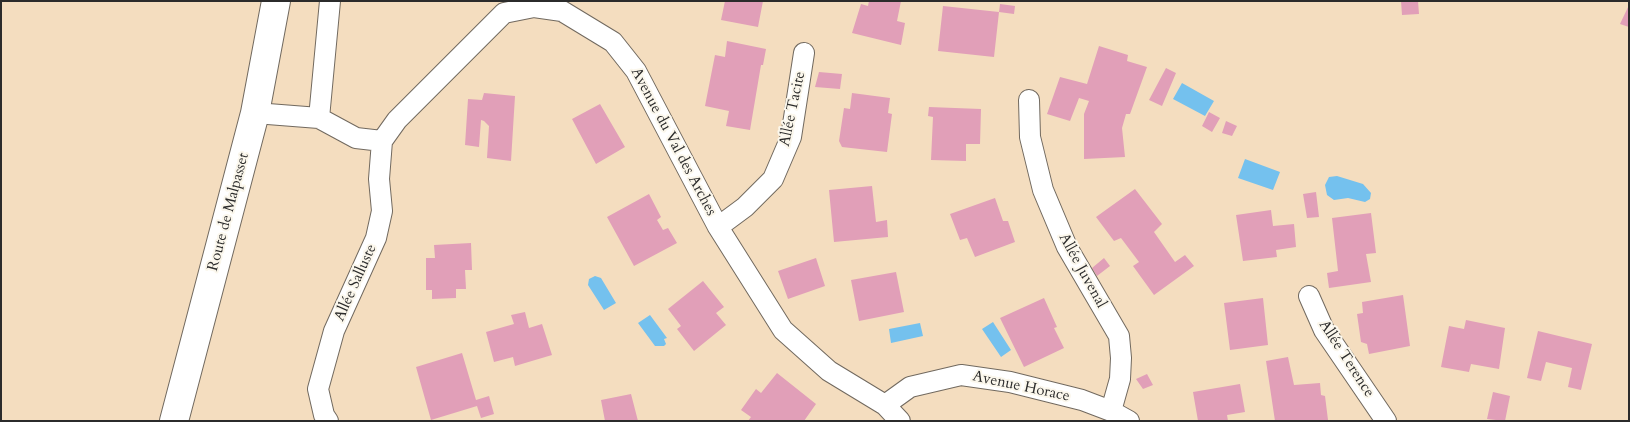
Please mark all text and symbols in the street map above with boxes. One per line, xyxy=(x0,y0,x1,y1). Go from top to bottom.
street label: Avenue du Val des Arches xyxy=(626,65,720,219)
street label: Allée Tacite xyxy=(776,70,810,148)
street label: Route de Malpasset xyxy=(205,151,253,273)
street label: Allée Juvenal xyxy=(1054,231,1110,311)
street label: Allée Salluste xyxy=(331,242,381,324)
street label: Allée Terence xyxy=(1314,317,1378,401)
street label: Avenue Horace xyxy=(971,368,1071,406)

